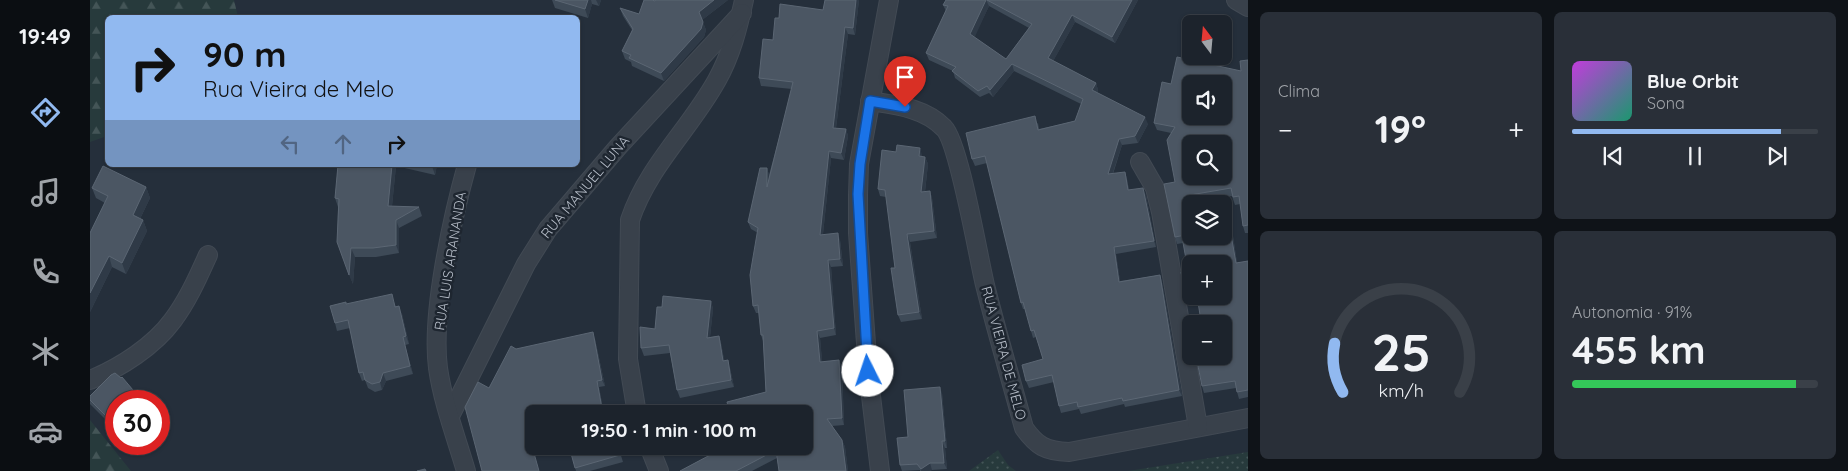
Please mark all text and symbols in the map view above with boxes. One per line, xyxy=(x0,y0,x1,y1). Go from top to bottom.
north arrow xyxy=(1182,15,1232,65)
map controls xyxy=(1182,15,1232,365)
text: 19:49 xyxy=(19,22,71,50)
text: 90 m xyxy=(203,32,286,76)
icon: right xyxy=(120,35,185,100)
pin xyxy=(884,56,926,107)
icon: arrive xyxy=(891,63,919,91)
text: Blue Orbit xyxy=(1647,69,1739,93)
text: Rua Vieira de Melo xyxy=(203,75,394,103)
button: sound xyxy=(1182,75,1232,125)
text: Clima xyxy=(1278,81,1320,101)
text: Sona xyxy=(1647,93,1685,113)
icon: directions xyxy=(28,95,63,130)
text: 19° xyxy=(1375,105,1426,153)
text: − xyxy=(1278,112,1293,147)
text: + xyxy=(1508,112,1524,147)
icon: left xyxy=(276,130,304,158)
icon: ahead xyxy=(329,130,357,158)
icon: right xyxy=(382,130,410,158)
street label: RUA MANUEL LUNA xyxy=(537,132,633,242)
button: search xyxy=(1182,135,1232,185)
icon: previous xyxy=(1599,142,1627,170)
icon: pause xyxy=(1681,142,1709,170)
icon: next xyxy=(1763,142,1791,170)
icon: music xyxy=(28,175,63,210)
street label: RUA LUIS ARANANDA xyxy=(430,190,470,332)
button: layers xyxy=(1182,195,1232,245)
icon: phone xyxy=(28,254,63,289)
button: + xyxy=(1182,255,1232,305)
street label: RUA VIEIRA DE MELO xyxy=(977,284,1031,422)
text: Autonomia · 91% xyxy=(1572,302,1692,322)
button: − xyxy=(1182,315,1232,365)
text: 25 xyxy=(1371,319,1431,384)
text: 455 km xyxy=(1572,326,1705,374)
icon: climate xyxy=(28,334,63,369)
position arrow xyxy=(841,344,893,396)
text: km/h xyxy=(1378,379,1424,401)
speed limit sign: 30 xyxy=(105,390,170,455)
icon: car xyxy=(28,414,63,449)
text: 19:50 · 1 min · 100 m xyxy=(581,418,757,442)

